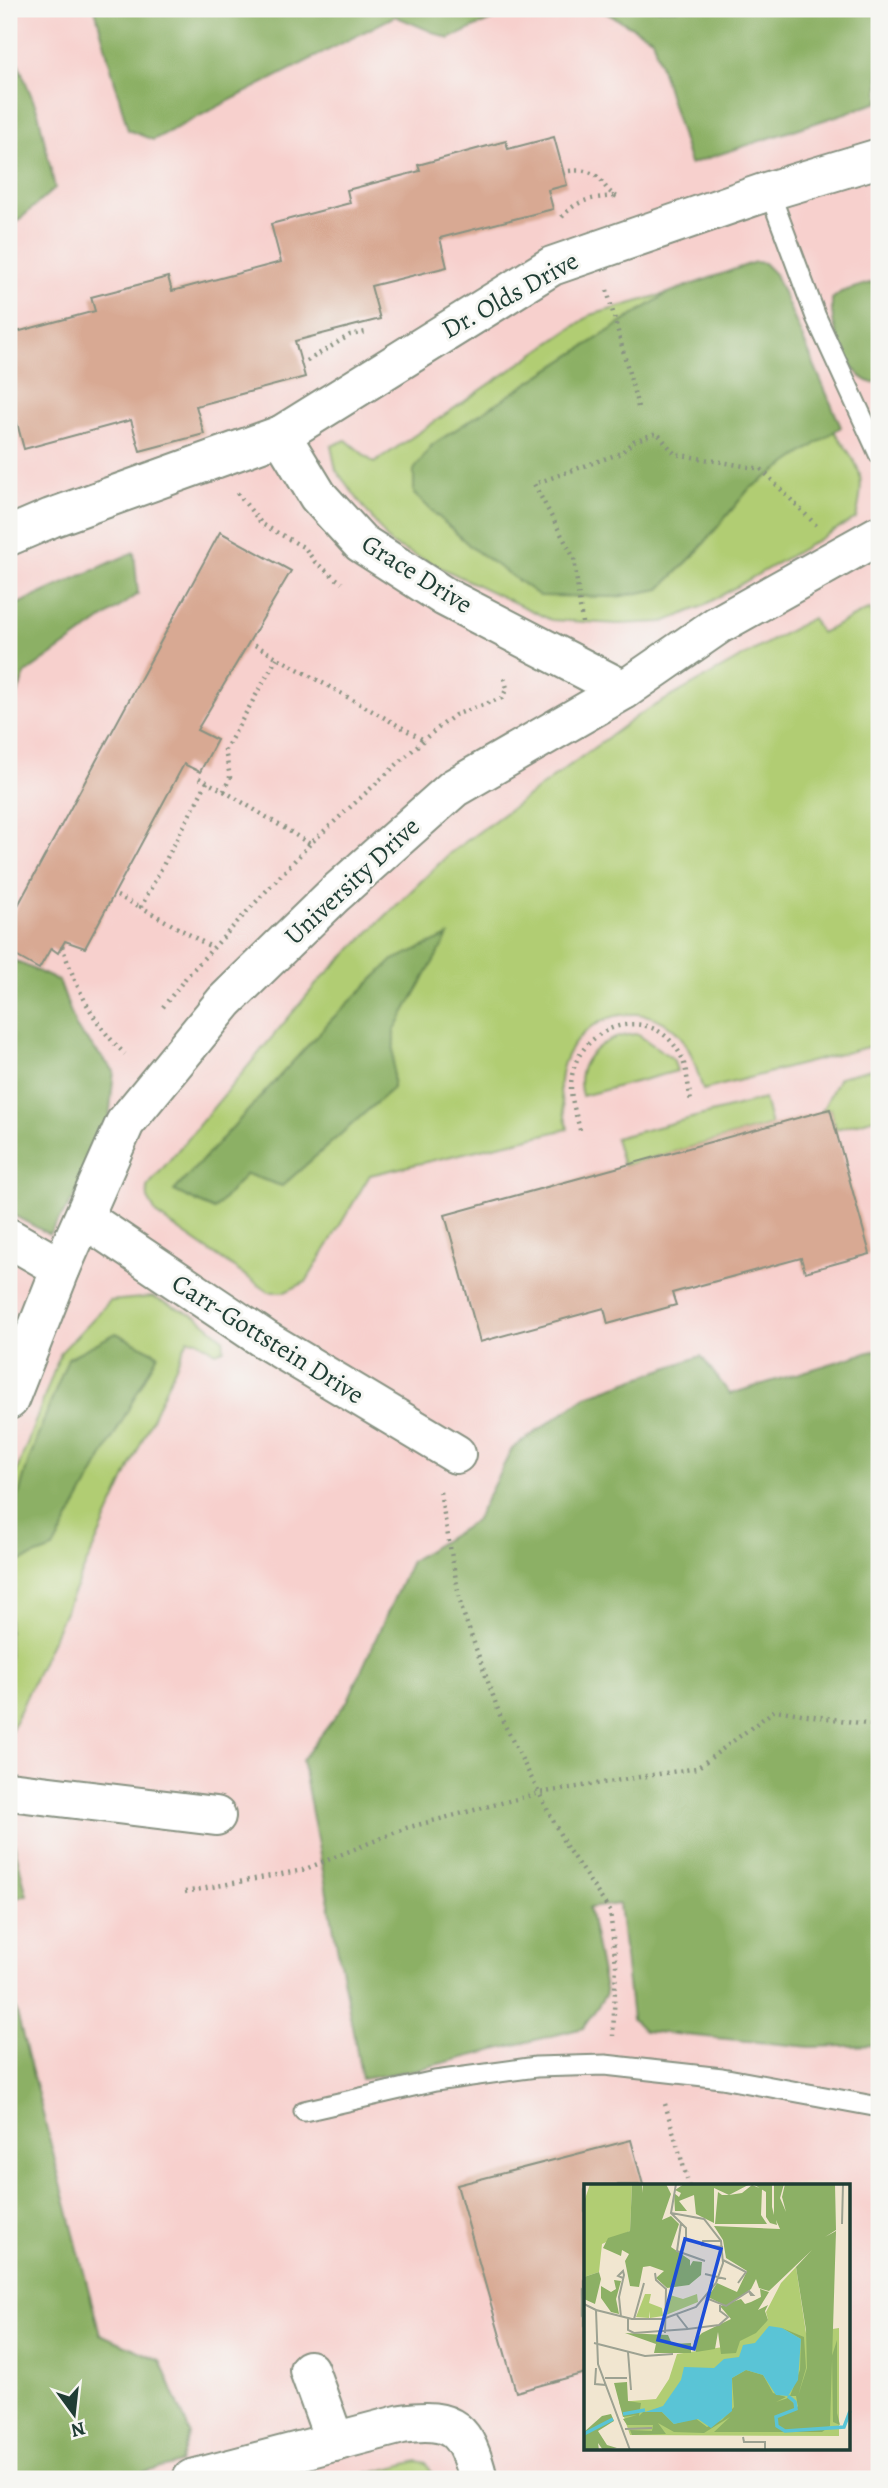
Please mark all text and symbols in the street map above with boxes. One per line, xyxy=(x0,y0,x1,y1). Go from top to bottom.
street label: Dr. Olds Drive xyxy=(435,243,585,347)
street label: Grace Drive xyxy=(355,526,479,622)
street label: University Drive xyxy=(277,809,427,953)
street label: Carr-Gottstein Drive xyxy=(165,1266,371,1412)
inset map xyxy=(584,2184,850,2450)
north arrow xyxy=(38,2380,108,2450)
text: N xyxy=(68,2415,88,2444)

